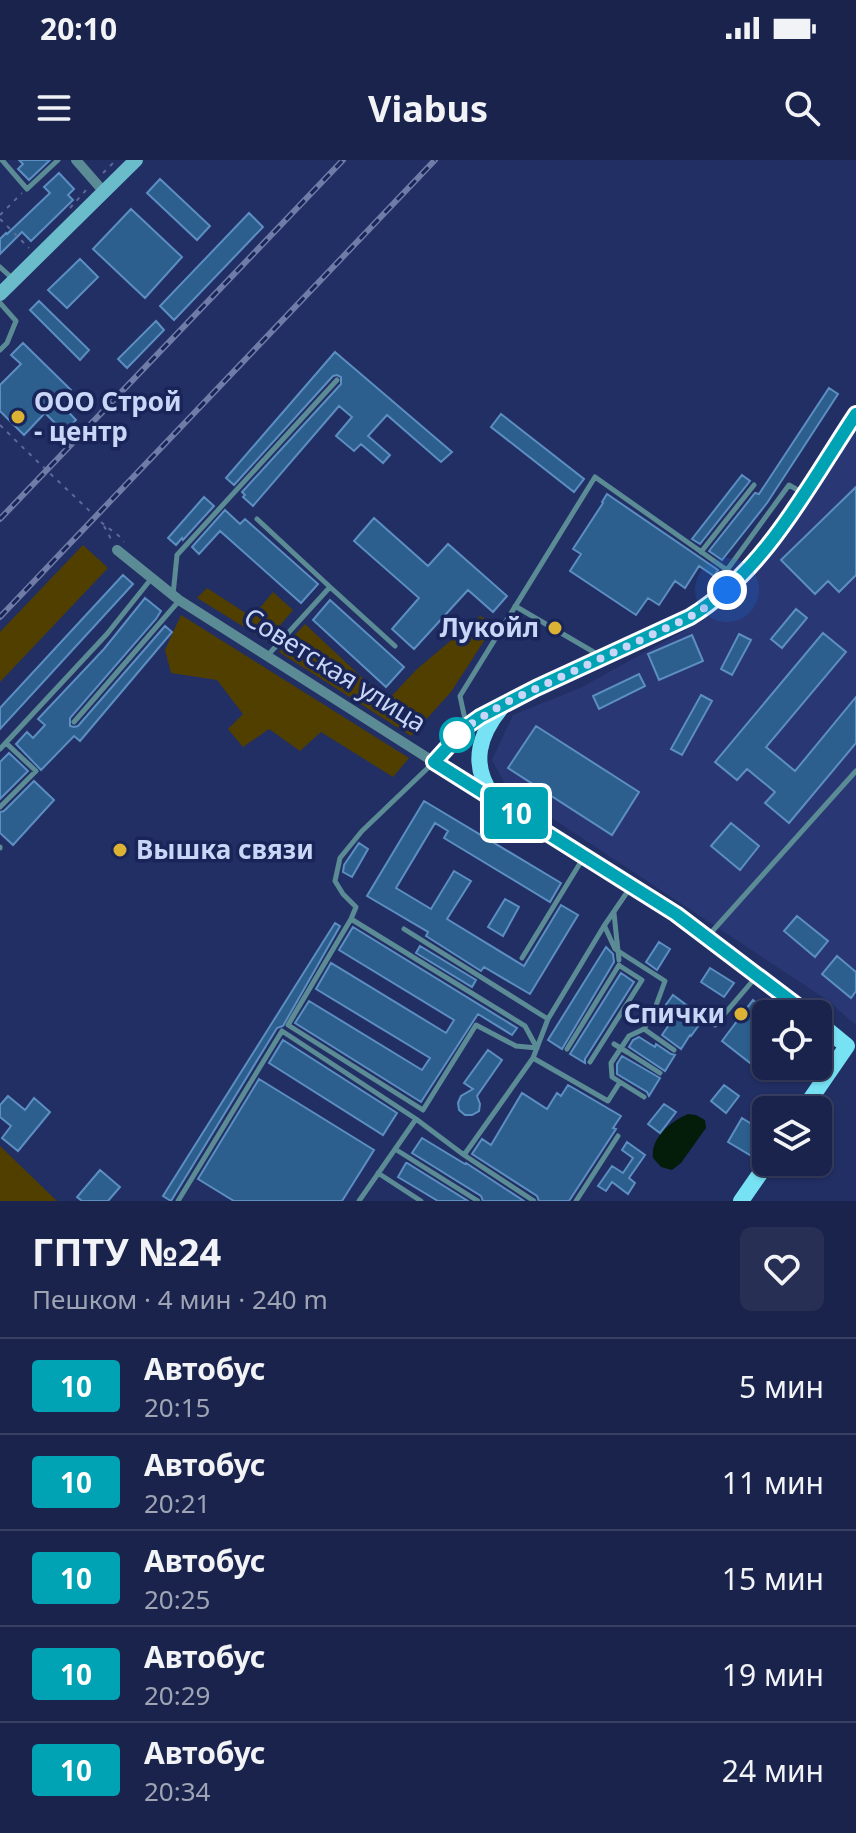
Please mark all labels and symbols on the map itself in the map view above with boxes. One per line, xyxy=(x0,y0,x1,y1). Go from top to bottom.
place label: ООО Строй - центр xyxy=(34,383,181,449)
marker: ООО Строй - центр xyxy=(9,408,27,426)
your location xyxy=(707,570,747,610)
street label: Советская улица xyxy=(238,599,434,740)
place label: Лукойл xyxy=(440,609,539,645)
marker: Лукойл xyxy=(546,619,564,637)
unlabelled marker xyxy=(440,718,474,752)
line badge: 10 xyxy=(480,787,552,839)
place label: Вышка связи xyxy=(136,831,314,867)
marker: Вышка связи xyxy=(111,841,129,859)
place label: Спички xyxy=(624,995,725,1031)
marker: Спички xyxy=(732,1005,750,1023)

